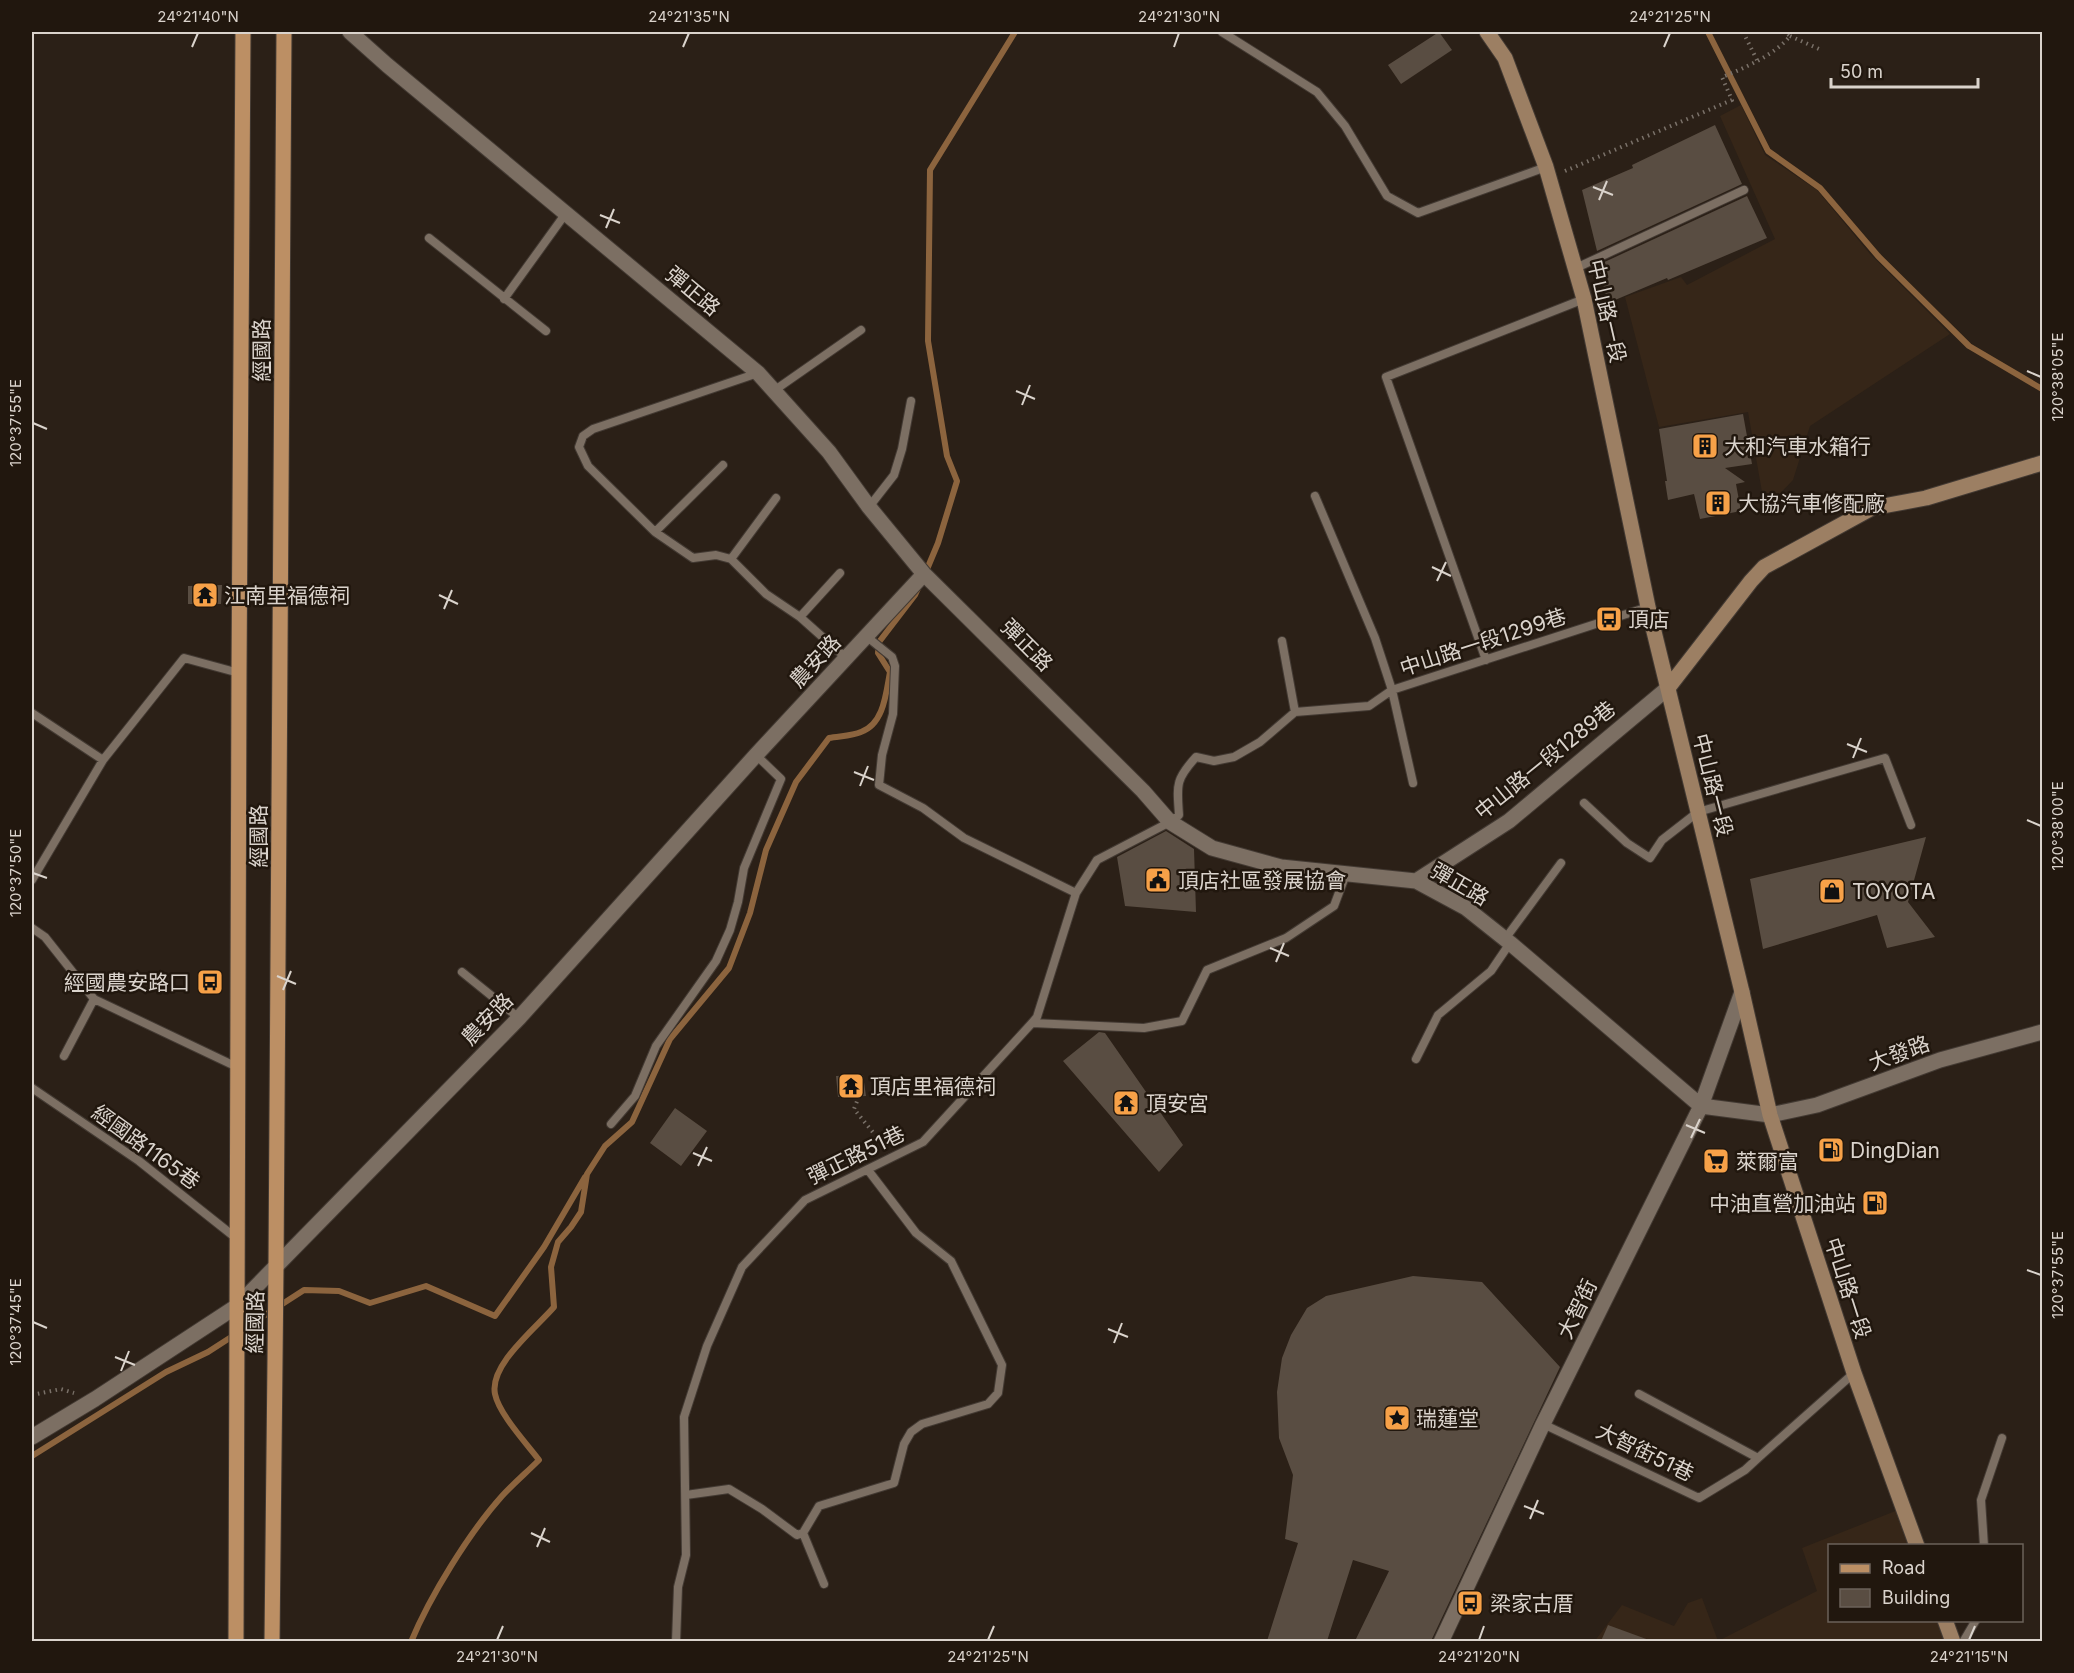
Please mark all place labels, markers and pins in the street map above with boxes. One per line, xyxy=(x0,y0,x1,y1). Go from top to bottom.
building icon: 大和汽車水箱行 xyxy=(1690,431,1720,461)
place label: 大和汽車水箱行 xyxy=(1724,434,1871,459)
building icon: 大協汽車修配廠 xyxy=(1703,488,1733,518)
place label: 大協汽車修配廠 xyxy=(1738,491,1885,516)
temple icon: 江南里福德祠 xyxy=(190,580,220,610)
place label: 江南里福德祠 xyxy=(224,583,350,608)
bus stop icon: 頂店 xyxy=(1594,604,1624,634)
place label: 頂店 xyxy=(1628,607,1670,632)
public building icon: 頂店社區發展協會 xyxy=(1143,865,1173,895)
place label: 頂店社區發展協會 xyxy=(1178,868,1346,893)
shop icon: TOYOTA xyxy=(1817,876,1847,906)
place label: TOYOTA xyxy=(1852,879,1936,904)
bus stop icon: 經國農安路口 xyxy=(195,967,225,997)
place label: 經國農安路口 xyxy=(64,970,190,995)
temple icon: 頂店里福德祠 xyxy=(836,1071,866,1101)
place label: 頂店里福德祠 xyxy=(870,1074,996,1099)
temple icon: 頂安宮 xyxy=(1111,1088,1141,1118)
place label: 頂安宮 xyxy=(1146,1091,1209,1116)
fuel station icon: DingDian xyxy=(1816,1135,1846,1165)
place label: DingDian xyxy=(1850,1138,1940,1163)
supermarket icon: 萊爾富 xyxy=(1701,1146,1731,1176)
place label: 萊爾富 xyxy=(1736,1149,1799,1174)
fuel station icon: 中油直營加油站 xyxy=(1860,1188,1890,1218)
place label: 中油直營加油站 xyxy=(1709,1191,1856,1216)
place icon: 瑞蓮堂 xyxy=(1382,1403,1412,1433)
place label: 瑞蓮堂 xyxy=(1416,1406,1479,1431)
bus stop icon: 梁家古厝 xyxy=(1455,1588,1485,1618)
place label: 梁家古厝 xyxy=(1490,1591,1574,1616)

